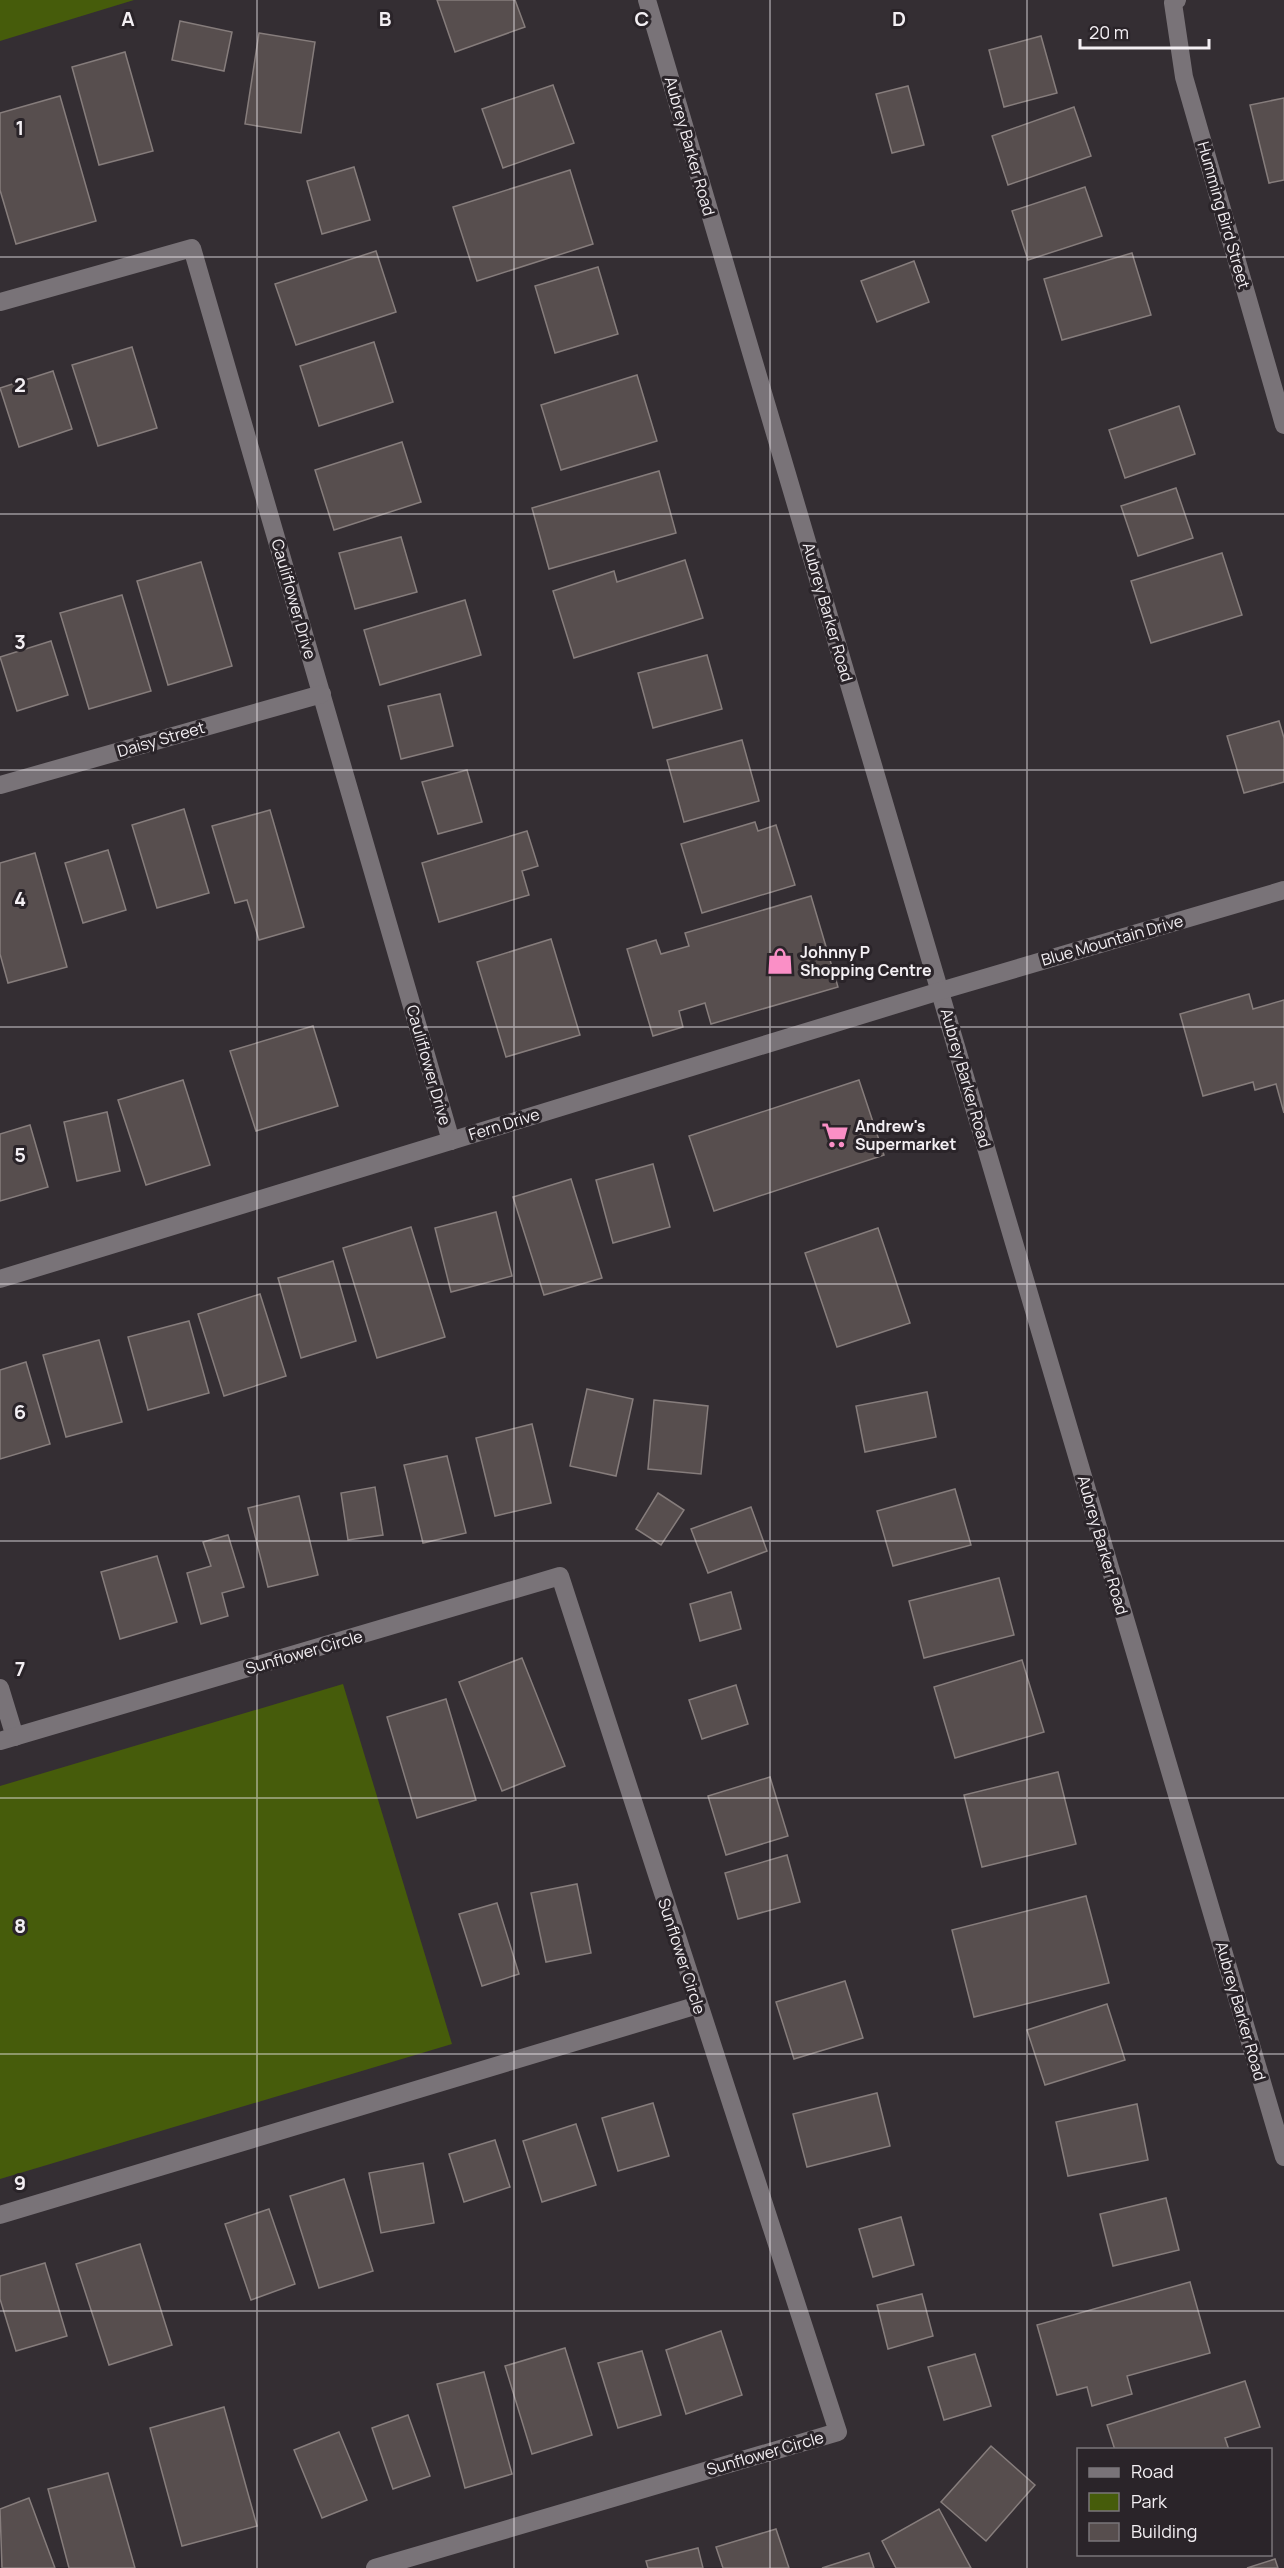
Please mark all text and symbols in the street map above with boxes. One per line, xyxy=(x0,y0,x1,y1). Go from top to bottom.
text: A xyxy=(121,5,135,32)
text: B xyxy=(379,5,392,32)
text: C xyxy=(635,5,649,32)
text: D xyxy=(892,5,906,32)
scale bar xyxy=(1080,12,1209,50)
text: 20 m xyxy=(1089,20,1129,44)
street label: Aubrey Barker Road xyxy=(660,74,720,218)
text: 1 xyxy=(16,114,24,141)
street label: Humming Bird Street xyxy=(1192,139,1256,291)
text: 2 xyxy=(14,371,26,398)
street label: Cauliflower Drive xyxy=(266,536,322,662)
street label: Aubrey Barker Road xyxy=(798,540,858,684)
text: 3 xyxy=(14,628,26,655)
street label: Daisy Street xyxy=(115,716,207,762)
text: 4 xyxy=(14,885,26,912)
street label: Blue Mountain Drive xyxy=(1038,909,1186,971)
place label: Johnny P Shopping Centre xyxy=(800,941,932,981)
shop icon: Johnny P Shopping Centre xyxy=(765,946,795,976)
street label: Cauliflower Drive xyxy=(401,1002,457,1128)
street label: Aubrey Barker Road xyxy=(936,1006,996,1150)
street label: Fern Drive xyxy=(466,1103,542,1145)
place label: Andrew's Supermarket xyxy=(855,1115,956,1155)
supermarket icon: Andrew's Supermarket xyxy=(820,1120,850,1150)
text: 5 xyxy=(14,1141,26,1168)
text: 6 xyxy=(14,1398,26,1425)
street label: Aubrey Barker Road xyxy=(1073,1473,1133,1617)
street label: Sunflower Circle xyxy=(243,1625,365,1679)
text: 7 xyxy=(15,1655,25,1682)
street label: Sunflower Circle xyxy=(653,1895,711,2017)
text: 8 xyxy=(14,1912,26,1939)
street label: Aubrey Barker Road xyxy=(1211,1939,1271,2083)
text: 9 xyxy=(14,2169,26,2196)
street label: Sunflower Circle xyxy=(704,2426,826,2480)
legend xyxy=(1077,2448,1272,2556)
text: Road xyxy=(1131,2459,1174,2483)
text: Park xyxy=(1131,2489,1168,2513)
text: Building xyxy=(1131,2519,1197,2543)

